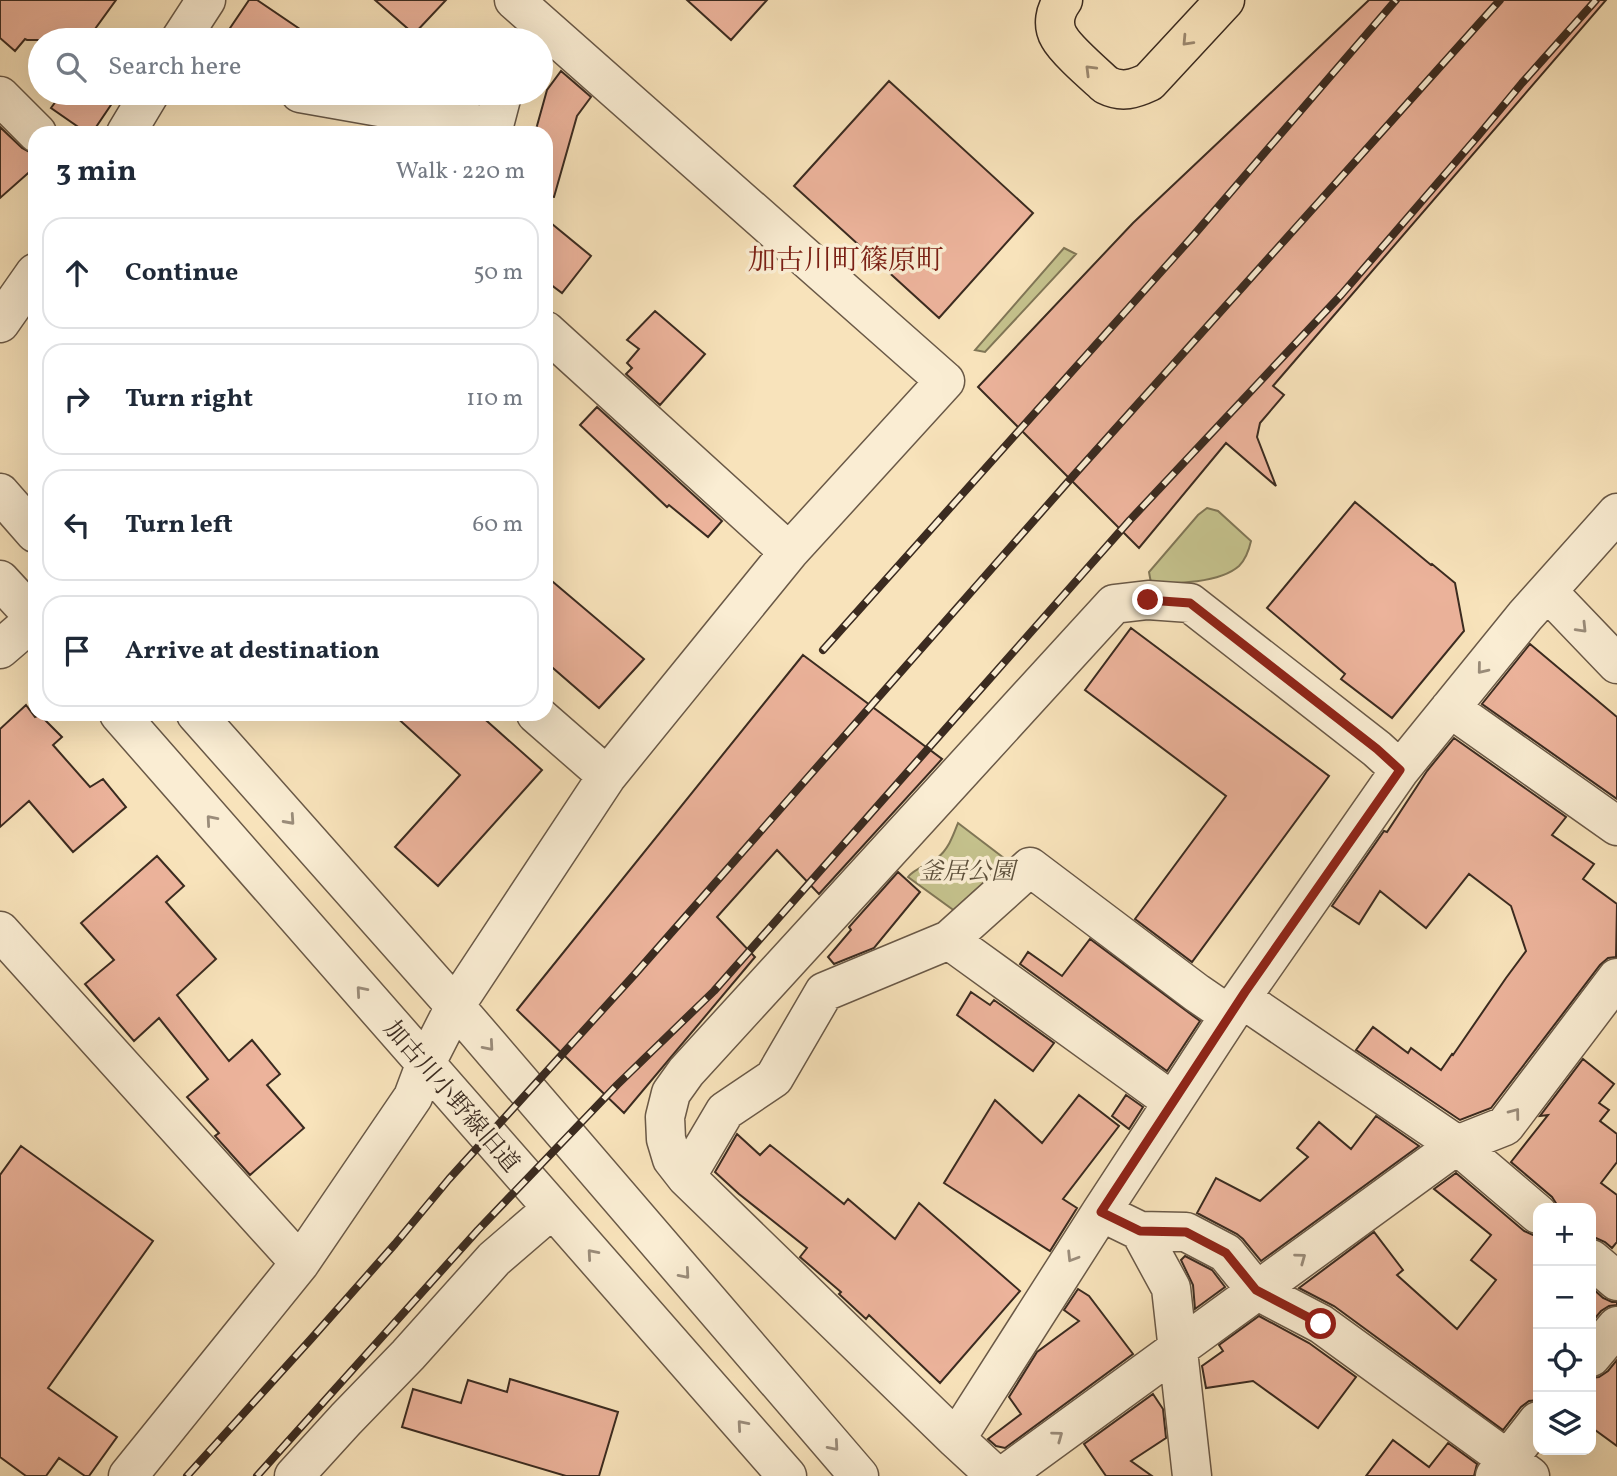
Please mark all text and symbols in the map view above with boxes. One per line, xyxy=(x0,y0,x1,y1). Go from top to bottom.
search box xyxy=(28,28,553,105)
one-way arrow xyxy=(1183,33,1195,46)
icon: search xyxy=(52,48,90,86)
text: Search here xyxy=(108,49,241,85)
one-way arrow xyxy=(1085,65,1098,78)
text: 3 min xyxy=(56,151,137,193)
text: Walk · 220 m xyxy=(396,156,525,188)
district label: 加古川町篠原町 xyxy=(748,242,944,281)
icon: ahead xyxy=(58,254,96,292)
text: Continue xyxy=(125,255,238,291)
text: 50 m xyxy=(474,257,523,289)
icon: right xyxy=(58,380,96,418)
text: Turn right xyxy=(125,381,253,417)
text: 110 m xyxy=(466,383,523,415)
icon: left xyxy=(58,506,96,544)
text: Turn left xyxy=(125,507,233,543)
text: 60 m xyxy=(473,509,523,541)
route end xyxy=(1132,584,1163,615)
one-way arrow xyxy=(1574,619,1587,632)
icon: arrive xyxy=(58,632,96,670)
text: Arrive at destination xyxy=(125,633,380,669)
one-way arrow xyxy=(1478,661,1490,674)
one-way arrow xyxy=(282,812,294,825)
one-way arrow xyxy=(207,815,219,828)
park label: 釜居公園 xyxy=(919,856,1019,890)
one-way arrow xyxy=(357,986,369,999)
street label: 加古川小野線旧道 xyxy=(375,1014,526,1181)
one-way arrow xyxy=(481,1038,493,1051)
one-way arrow xyxy=(1507,1108,1520,1121)
map controls xyxy=(1533,1203,1596,1455)
button: + xyxy=(1533,1203,1596,1266)
one-way arrow xyxy=(588,1249,600,1262)
one-way arrow xyxy=(1068,1250,1081,1263)
one-way arrow xyxy=(1293,1254,1306,1266)
one-way arrow xyxy=(677,1266,689,1279)
button: − xyxy=(1533,1266,1596,1329)
route start xyxy=(1305,1308,1336,1339)
button: locate xyxy=(1533,1329,1596,1392)
button: layers xyxy=(1533,1392,1596,1455)
one-way arrow xyxy=(738,1420,750,1433)
one-way arrow xyxy=(1050,1431,1063,1444)
one-way arrow xyxy=(826,1438,838,1451)

